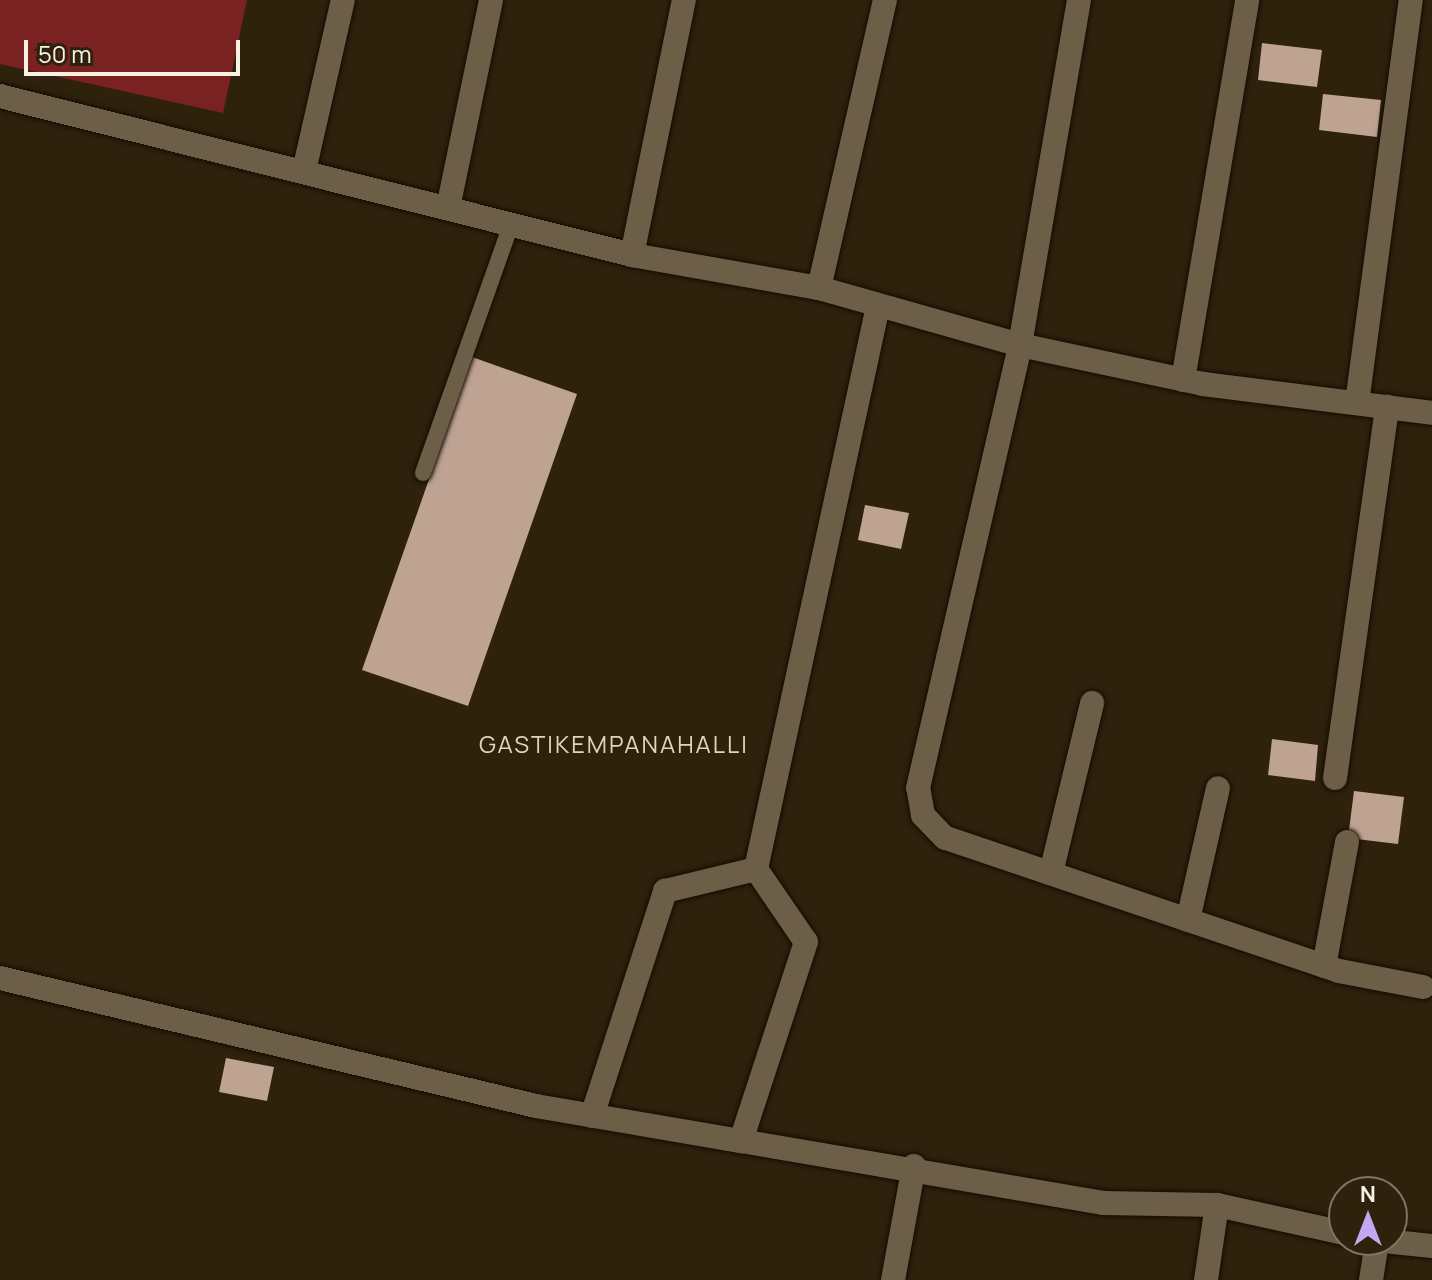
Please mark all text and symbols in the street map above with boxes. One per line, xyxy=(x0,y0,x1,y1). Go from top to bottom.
scale bar xyxy=(28,24,244,74)
text: 50 m xyxy=(38,37,92,70)
district label: GASTIKEMPANAHALLI xyxy=(479,730,749,758)
north arrow xyxy=(1328,1176,1408,1256)
text: N xyxy=(1360,1179,1376,1209)

